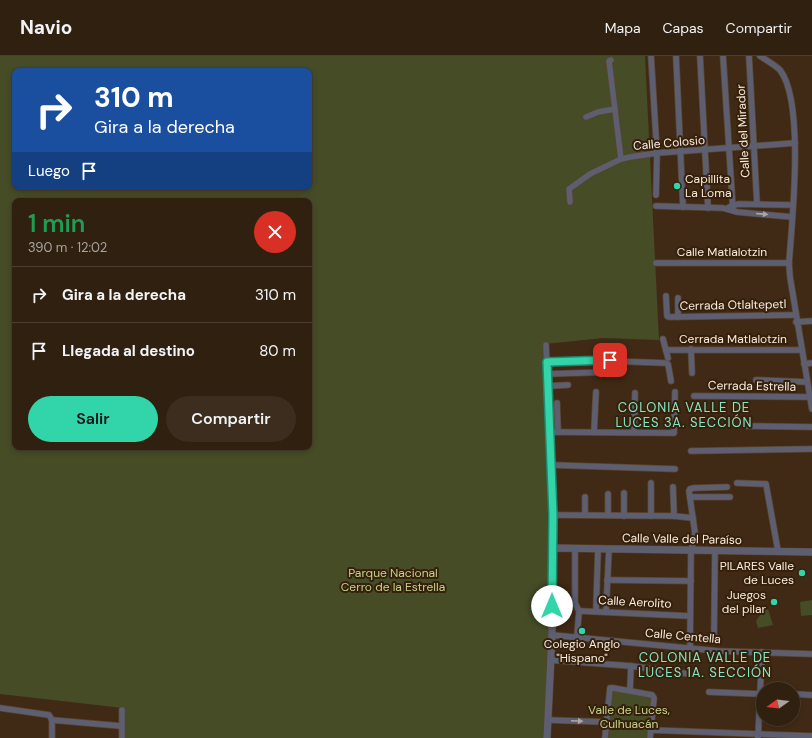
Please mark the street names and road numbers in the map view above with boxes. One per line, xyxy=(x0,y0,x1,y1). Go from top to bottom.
street label: Calle del Mirador xyxy=(733,83,753,178)
street label: Calle Colosio xyxy=(632,132,706,154)
street label: Calle Matlalotzin xyxy=(677,244,767,260)
street label: Cerrada Otlaltepetl xyxy=(679,296,787,314)
street label: Cerrada Matlalotzin xyxy=(679,331,787,347)
street label: Cerrada Estrella xyxy=(708,377,796,395)
street label: Calle Valle del Paraíso xyxy=(622,530,742,548)
street label: Calle Aerolito xyxy=(598,592,672,612)
street label: Calle Centella xyxy=(644,625,722,647)

